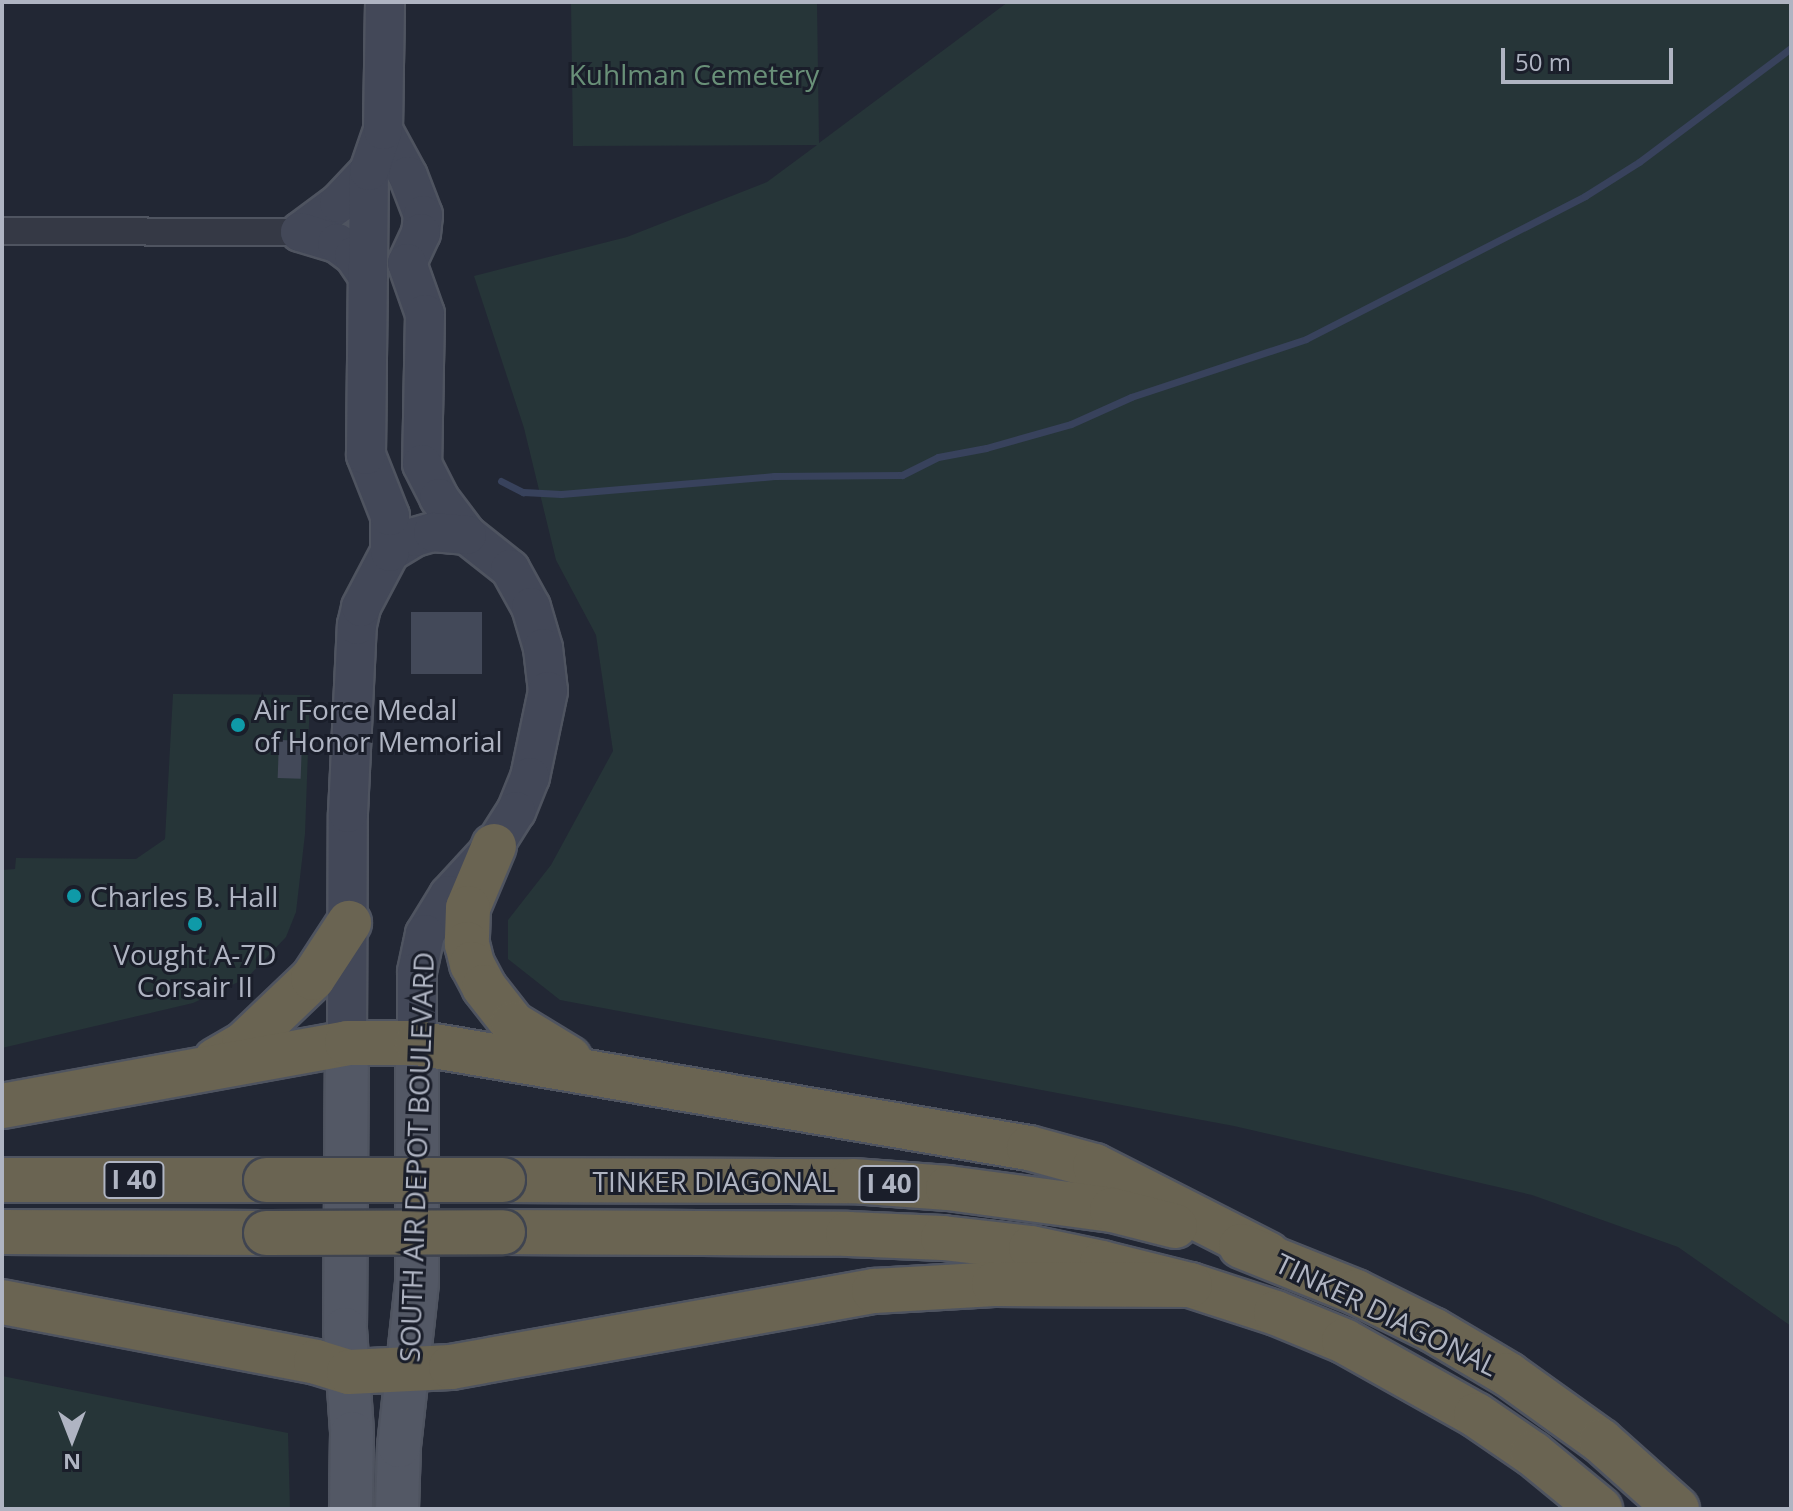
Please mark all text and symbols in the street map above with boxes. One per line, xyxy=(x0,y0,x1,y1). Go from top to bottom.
scale bar xyxy=(1505,32,1677,82)
text: 50 m xyxy=(1515,45,1571,78)
park label: Kuhlman Cemetery xyxy=(569,57,819,91)
place label: Air Force Medal of Honor Memorial xyxy=(254,692,503,758)
marker: Air Force Medal of Honor Memorial xyxy=(229,716,247,734)
place label: Charles B. Hall xyxy=(90,879,278,913)
marker: Charles B. Hall xyxy=(65,887,83,905)
marker: Vought A-7D Corsair II xyxy=(186,915,204,933)
place label: Vought A-7D Corsair II xyxy=(113,937,277,1003)
street label: SOUTH AIR DEPOT BOULEVARD xyxy=(392,951,440,1363)
road number: I 40 xyxy=(102,1158,166,1202)
road number: I 40 xyxy=(857,1162,921,1206)
street label: TINKER DIAGONAL xyxy=(593,1164,835,1198)
street label: TINKER DIAGONAL xyxy=(1270,1246,1504,1382)
north arrow xyxy=(32,1399,112,1479)
text: N xyxy=(63,1448,81,1478)

